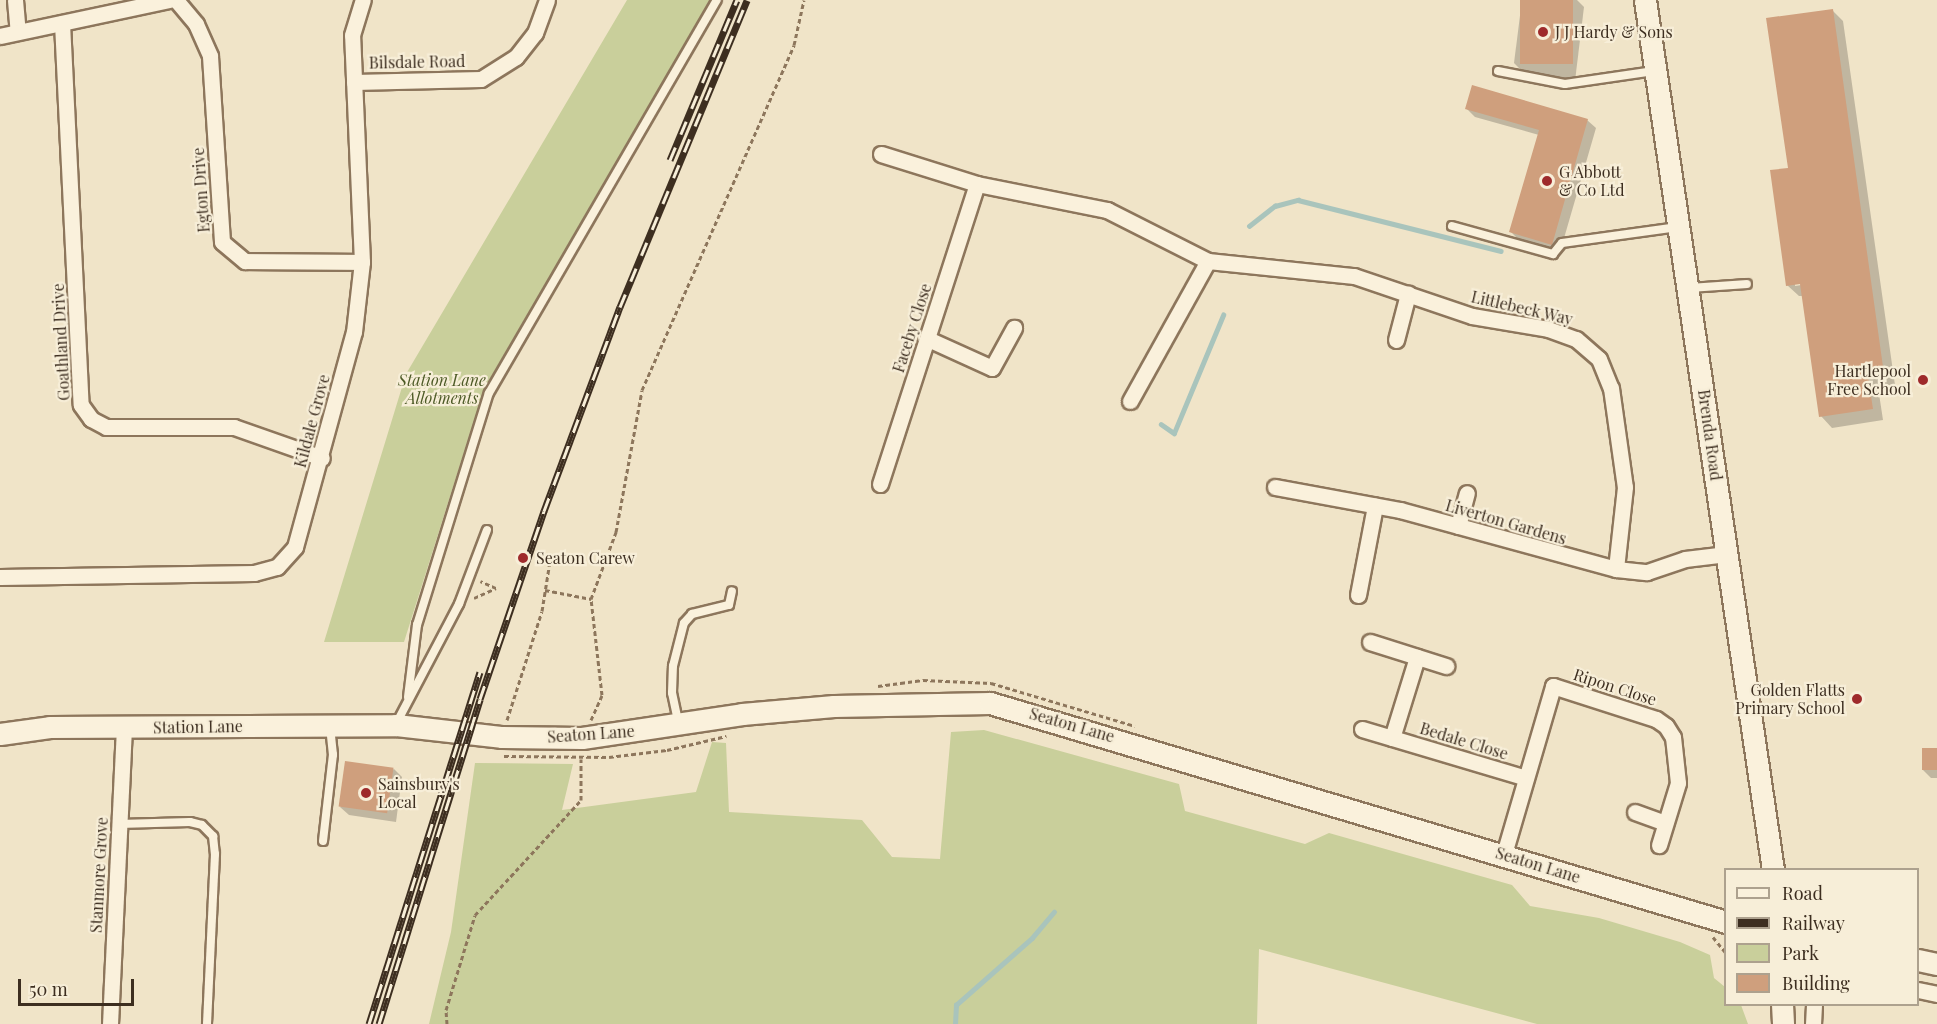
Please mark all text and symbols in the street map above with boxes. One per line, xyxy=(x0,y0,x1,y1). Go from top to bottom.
place label: J J Hardy & Sons xyxy=(1555,22,1673,42)
marker: J J Hardy & Sons xyxy=(1536,25,1550,39)
street label: Bilsdale Road xyxy=(369,52,465,72)
street label: Egton Drive xyxy=(188,147,214,233)
place label: G Abbott & Co Ltd xyxy=(1559,162,1625,200)
marker: G Abbott & Co Ltd xyxy=(1540,174,1554,188)
street label: Faceby Close xyxy=(888,281,936,375)
street label: Goathland Drive xyxy=(48,283,74,401)
street label: Littlebeck Way xyxy=(1469,287,1575,329)
place label: Hartlepool Free School xyxy=(1827,361,1911,399)
park label: Station Lane Allotments xyxy=(398,370,486,408)
street label: Kildale Grove xyxy=(290,372,334,470)
marker: Hartlepool Free School xyxy=(1916,373,1930,387)
street label: Brenda Road xyxy=(1694,388,1726,482)
street label: Liverton Gardens xyxy=(1443,496,1569,548)
place label: Seaton Carew xyxy=(536,548,635,568)
marker: Seaton Carew xyxy=(514,549,532,567)
street label: Ripon Close xyxy=(1571,665,1659,709)
place label: Golden Flatts Primary School xyxy=(1735,680,1845,718)
marker: Golden Flatts Primary School xyxy=(1850,692,1864,706)
street label: Seaton Lane xyxy=(1027,704,1117,746)
street label: Station Lane xyxy=(153,717,243,737)
street label: Bedale Close xyxy=(1418,718,1510,764)
street label: Seaton Lane xyxy=(547,721,635,747)
place label: Sainsbury's Local xyxy=(378,774,460,812)
marker: Sainsbury's Local xyxy=(359,786,373,800)
street label: Stanmore Grove xyxy=(86,816,112,934)
street label: Seaton Lane xyxy=(1493,843,1583,887)
legend xyxy=(1724,868,1919,1006)
text: Road xyxy=(1782,881,1823,905)
text: Railway xyxy=(1782,911,1845,935)
text: Park xyxy=(1782,941,1819,965)
scale bar xyxy=(21,967,136,1005)
text: Building xyxy=(1782,971,1850,995)
text: 50 m xyxy=(29,977,68,1001)

